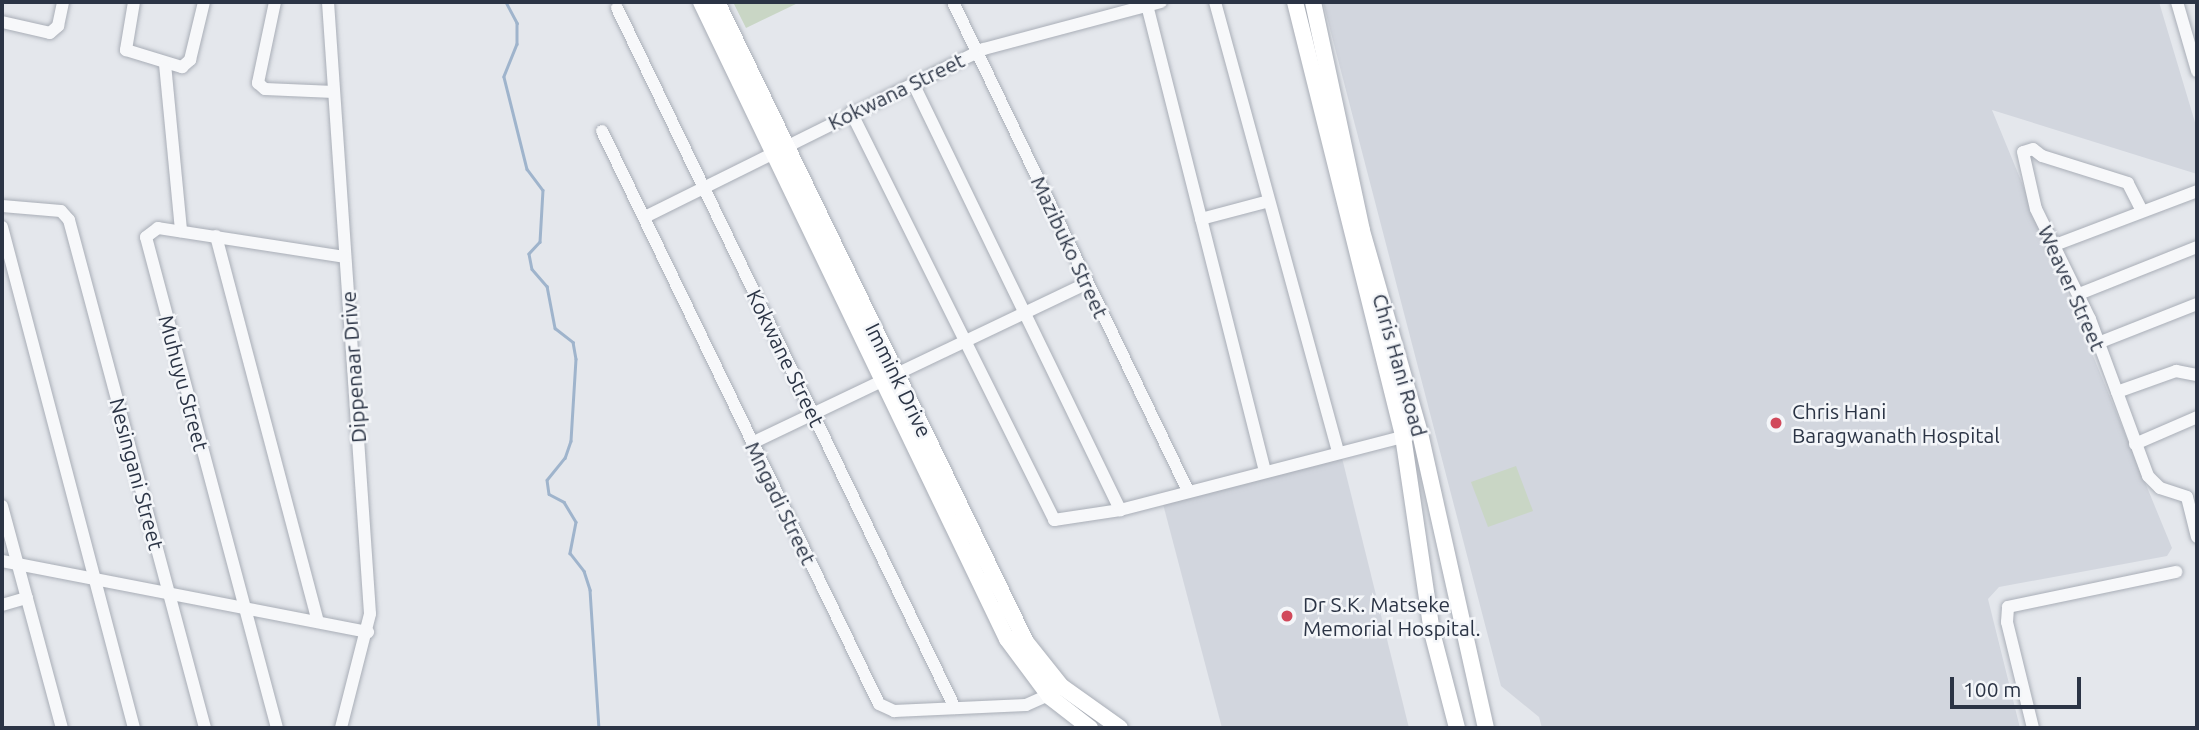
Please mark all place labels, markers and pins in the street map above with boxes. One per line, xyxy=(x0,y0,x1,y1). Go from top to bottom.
place label: Chris Hani Baragwanath Hospital xyxy=(1792,398,2000,448)
marker: Chris Hani Baragwanath Hospital xyxy=(1766,413,1786,433)
place label: Dr S.K. Matseke Memorial Hospital. xyxy=(1303,591,1481,641)
marker: Dr S.K. Matseke Memorial Hospital. xyxy=(1277,606,1297,626)

